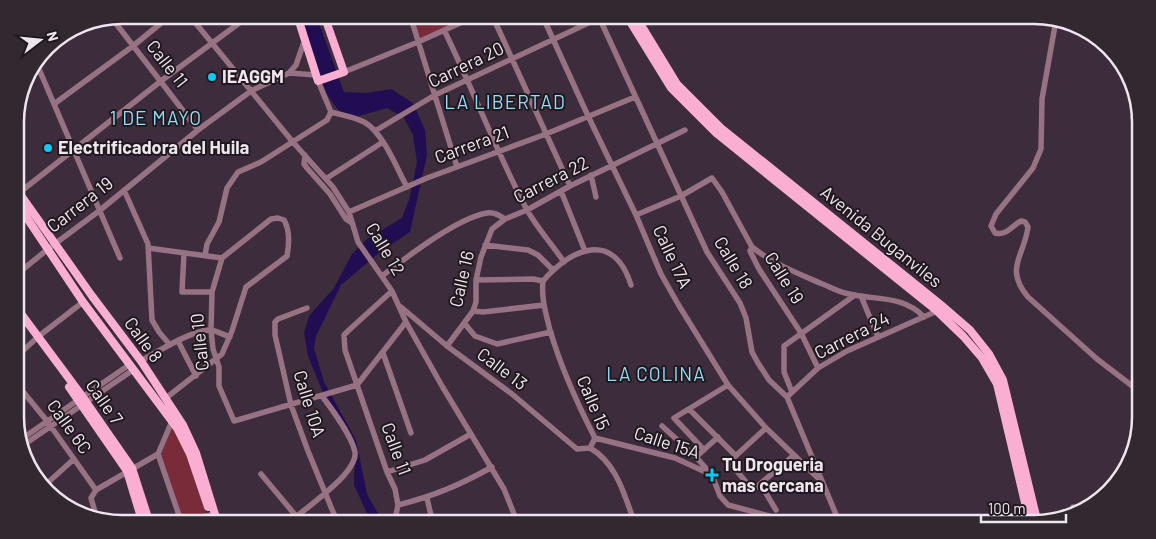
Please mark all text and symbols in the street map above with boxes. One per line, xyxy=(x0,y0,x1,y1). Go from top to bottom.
north arrow xyxy=(15,15,65,65)
text: N xyxy=(44,29,62,43)
street label: Calle 11 xyxy=(142,35,193,91)
street label: Carrera 20 xyxy=(424,36,507,92)
place label: IEAGGM xyxy=(222,65,284,87)
marker: IEAGGM xyxy=(206,71,218,83)
district label: LA LIBERTAD xyxy=(444,90,566,113)
district label: 1 DE MAYO xyxy=(110,106,202,129)
street label: Carrera 21 xyxy=(431,120,512,168)
place label: Electrificadora del Huila xyxy=(58,136,249,158)
marker: Electrificadora del Huila xyxy=(42,142,54,154)
street label: Carrera 22 xyxy=(509,151,592,207)
street label: Carrera 19 xyxy=(42,172,117,237)
street label: Avenida Buganviles xyxy=(817,181,947,292)
street label: Calle 12 xyxy=(362,218,410,279)
street label: Calle 17A xyxy=(649,221,697,292)
street label: Calle 18 xyxy=(710,232,758,293)
street label: Calle 19 xyxy=(760,247,809,308)
street label: Calle 16 xyxy=(444,249,478,309)
street label: Carrera 24 xyxy=(810,307,893,363)
street label: Calle 8 xyxy=(120,312,168,366)
street label: Calle 10 xyxy=(185,312,213,372)
street label: Calle 13 xyxy=(473,342,532,394)
district label: LA COLINA xyxy=(606,362,706,385)
street label: Calle 10A xyxy=(289,368,331,440)
street label: Calle 15 xyxy=(573,372,615,433)
street label: Calle 7 xyxy=(81,375,128,429)
street label: Calle 6C xyxy=(43,395,97,458)
street label: Calle 11 xyxy=(377,419,417,478)
street label: Calle 15A xyxy=(632,421,703,463)
place label: Tu Drogueria mas cercana xyxy=(722,453,824,496)
marker: Tu Drogueria mas cercana xyxy=(706,469,718,481)
scale bar xyxy=(981,492,1066,524)
text: 100 m xyxy=(988,499,1026,517)

